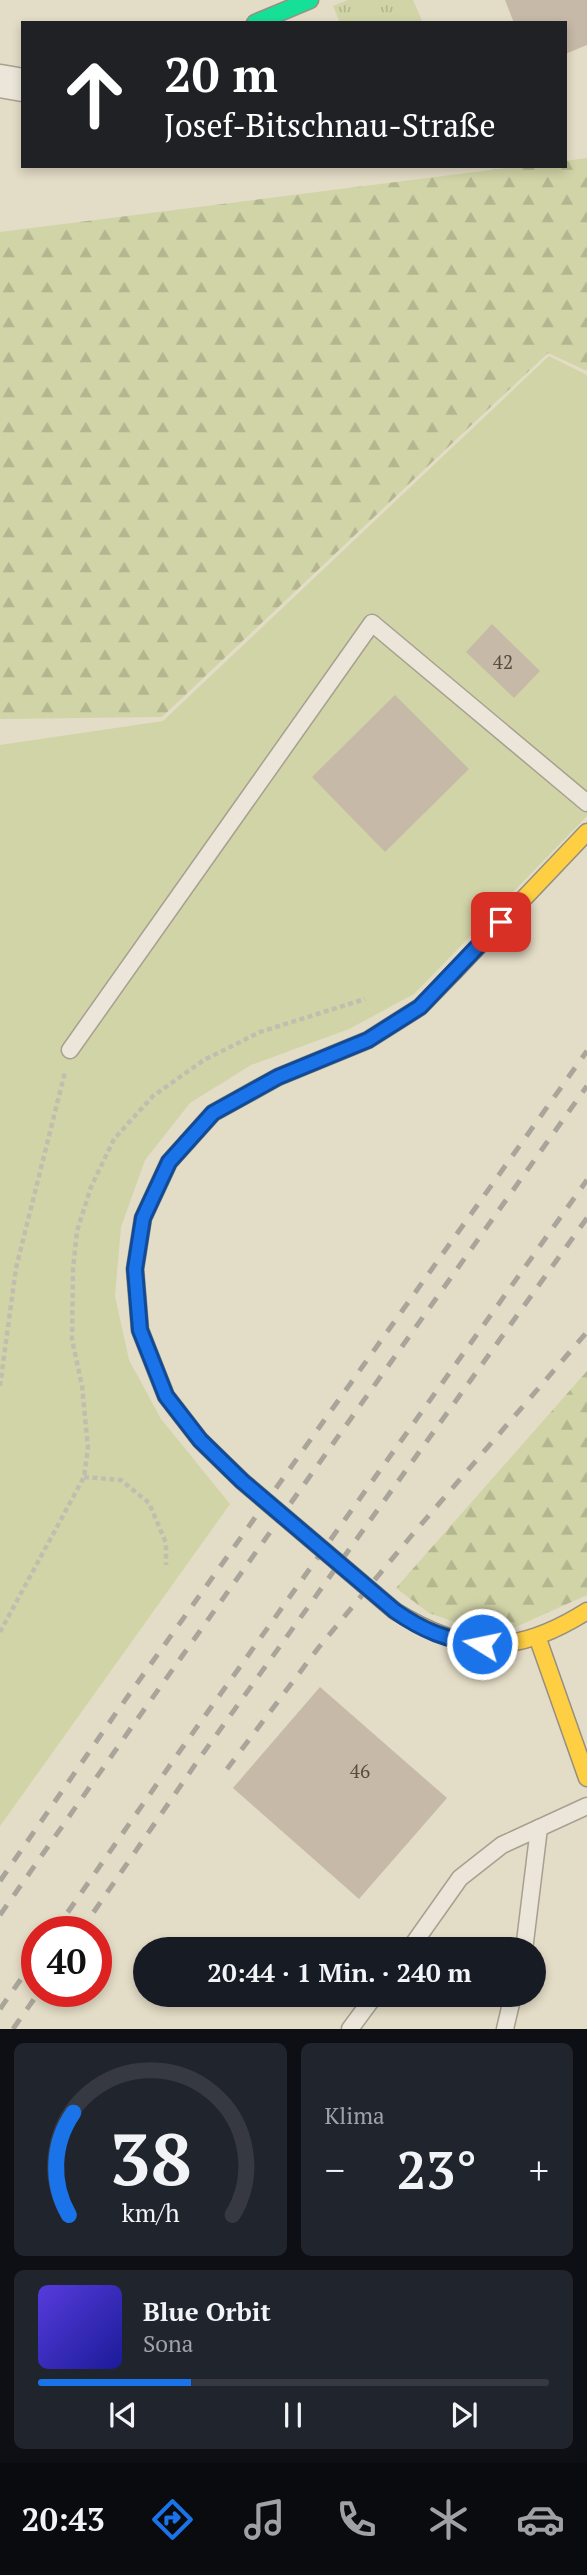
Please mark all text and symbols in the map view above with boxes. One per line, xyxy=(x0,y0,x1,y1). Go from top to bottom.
text: 20 m xyxy=(164,41,278,106)
icon: ahead xyxy=(49,49,140,140)
text: Josef-Bitschnau-Straße xyxy=(164,104,496,146)
house number: 42 xyxy=(493,649,513,674)
pin xyxy=(471,892,531,952)
icon: arrive xyxy=(482,903,520,941)
position arrow xyxy=(445,1607,519,1681)
house number: 46 xyxy=(350,1758,370,1783)
speed limit sign: 40 xyxy=(21,1916,112,2007)
text: 20:44 · 1 Min. · 240 m xyxy=(207,1955,472,1989)
text: Klima xyxy=(325,2100,385,2131)
text: 38 xyxy=(109,2110,191,2207)
text: 23° xyxy=(397,2135,477,2204)
text: − xyxy=(325,2145,345,2195)
text: + xyxy=(529,2145,549,2195)
text: km/h xyxy=(121,2196,179,2229)
text: Blue Orbit xyxy=(143,2294,271,2328)
text: Sona xyxy=(143,2328,193,2359)
icon: previous xyxy=(104,2396,142,2434)
icon: pause xyxy=(274,2396,312,2434)
icon: next xyxy=(445,2396,483,2434)
icon: directions xyxy=(148,2495,197,2544)
icon: music xyxy=(240,2495,289,2544)
icon: phone xyxy=(332,2495,381,2544)
icon: climate xyxy=(424,2495,473,2544)
icon: car xyxy=(516,2495,565,2544)
text: 20:43 xyxy=(22,2498,105,2540)

